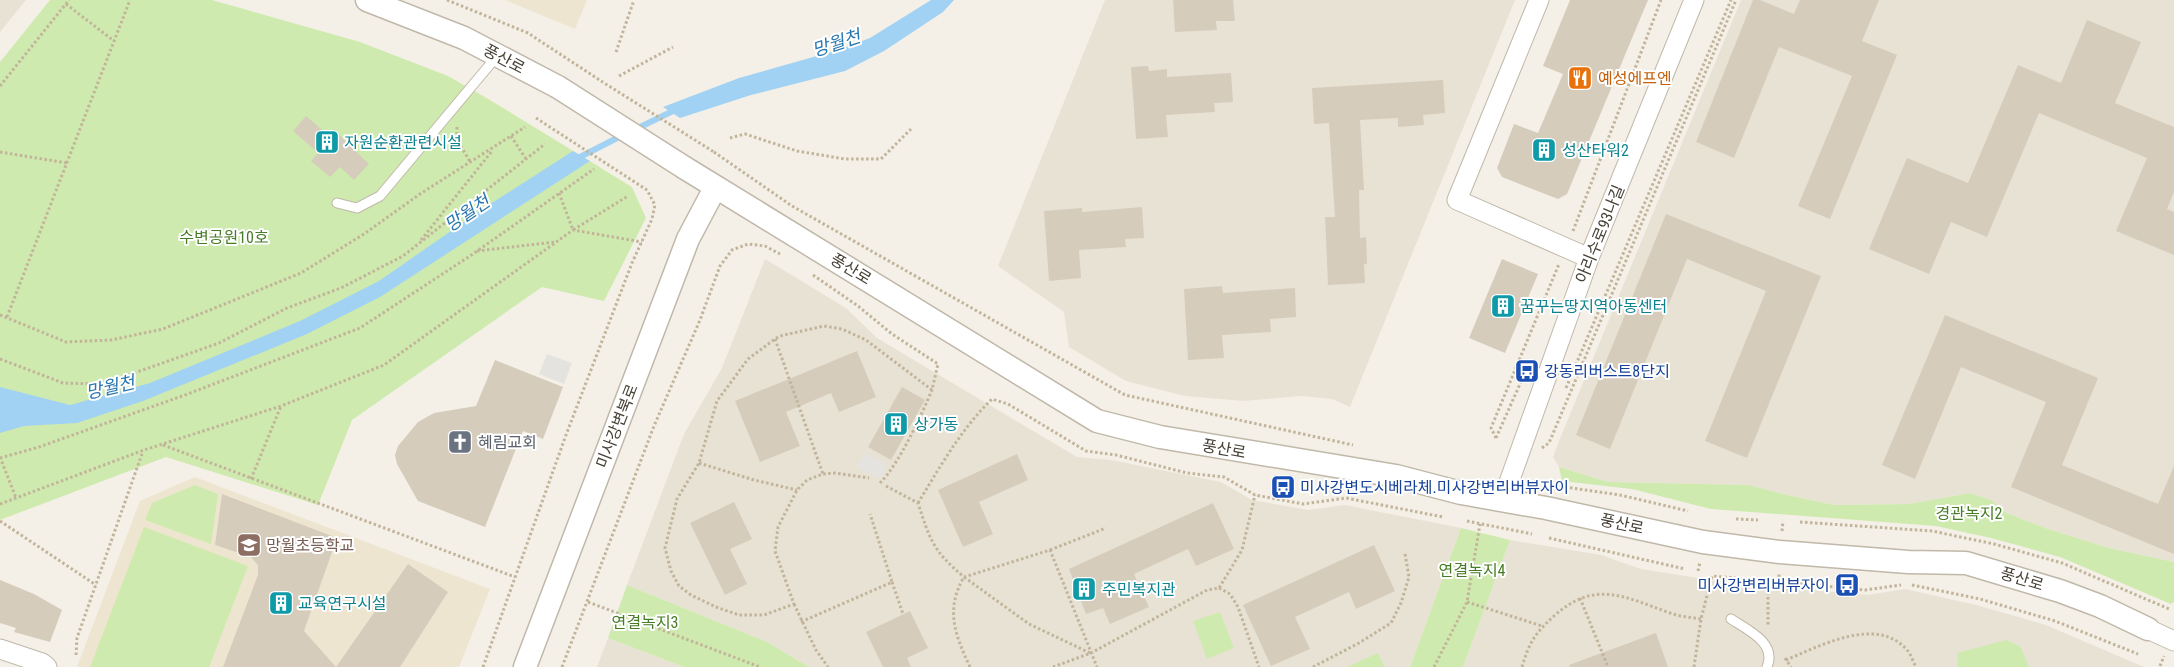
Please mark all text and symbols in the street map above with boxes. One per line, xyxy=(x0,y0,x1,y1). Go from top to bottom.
water label: 망월천 xyxy=(809,25,865,61)
street label: 풍산로 xyxy=(480,40,528,78)
restaurant icon: 예성에프엔 xyxy=(1567,65,1593,91)
place label: 예성에프엔 xyxy=(1598,69,1672,88)
building icon: 자원순환관련시설 xyxy=(314,129,340,155)
place label: 자원순환관련시설 xyxy=(344,133,462,152)
building icon: 성산타워2 xyxy=(1531,137,1557,163)
place label: 성산타워2 xyxy=(1562,141,1629,160)
street label: 아리수로93나길 xyxy=(1572,182,1628,286)
water label: 망월천 xyxy=(441,189,495,236)
park label: 수변공원10호 xyxy=(179,228,269,247)
street label: 풍산로 xyxy=(827,249,875,289)
building icon: 꿈꾸는땅지역아동센터 xyxy=(1490,293,1516,319)
place label: 꿈꾸는땅지역아동센터 xyxy=(1520,297,1667,316)
bus stop icon: 강동리버스트8단지 xyxy=(1514,358,1540,384)
place label: 강동리버스트8단지 xyxy=(1544,362,1670,381)
water label: 망월천 xyxy=(83,371,139,403)
street label: 미사강변북로 xyxy=(592,381,642,471)
building icon: 상가동 xyxy=(883,411,909,437)
place label: 상가동 xyxy=(914,415,958,434)
church icon: 혜림교회 xyxy=(447,429,473,455)
place label: 혜림교회 xyxy=(478,433,537,452)
street label: 풍산로 xyxy=(1201,436,1248,462)
bus stop icon: 미사강변도시베라체.미사강변리버뷰자이 xyxy=(1270,474,1296,500)
place label: 미사강변도시베라체.미사강변리버뷰자이 xyxy=(1300,478,1569,497)
park label: 경관녹지2 xyxy=(1936,504,2002,523)
street label: 풍산로 xyxy=(1598,510,1646,538)
school or university icon: 망월초등학교 xyxy=(236,532,262,558)
place label: 망월초등학교 xyxy=(266,536,354,555)
park label: 연결녹지4 xyxy=(1439,561,1505,580)
street label: 풍산로 xyxy=(1998,563,2046,595)
bus stop icon: 미사강변리버뷰자이 xyxy=(1834,572,1860,598)
building icon: 주민복지관 xyxy=(1071,576,1097,602)
place label: 미사강변리버뷰자이 xyxy=(1698,576,1830,595)
place label: 주민복지관 xyxy=(1102,580,1176,599)
building icon: 교육연구시설 xyxy=(268,590,294,616)
place label: 교육연구시설 xyxy=(298,594,386,613)
park label: 연결녹지3 xyxy=(612,613,678,632)

